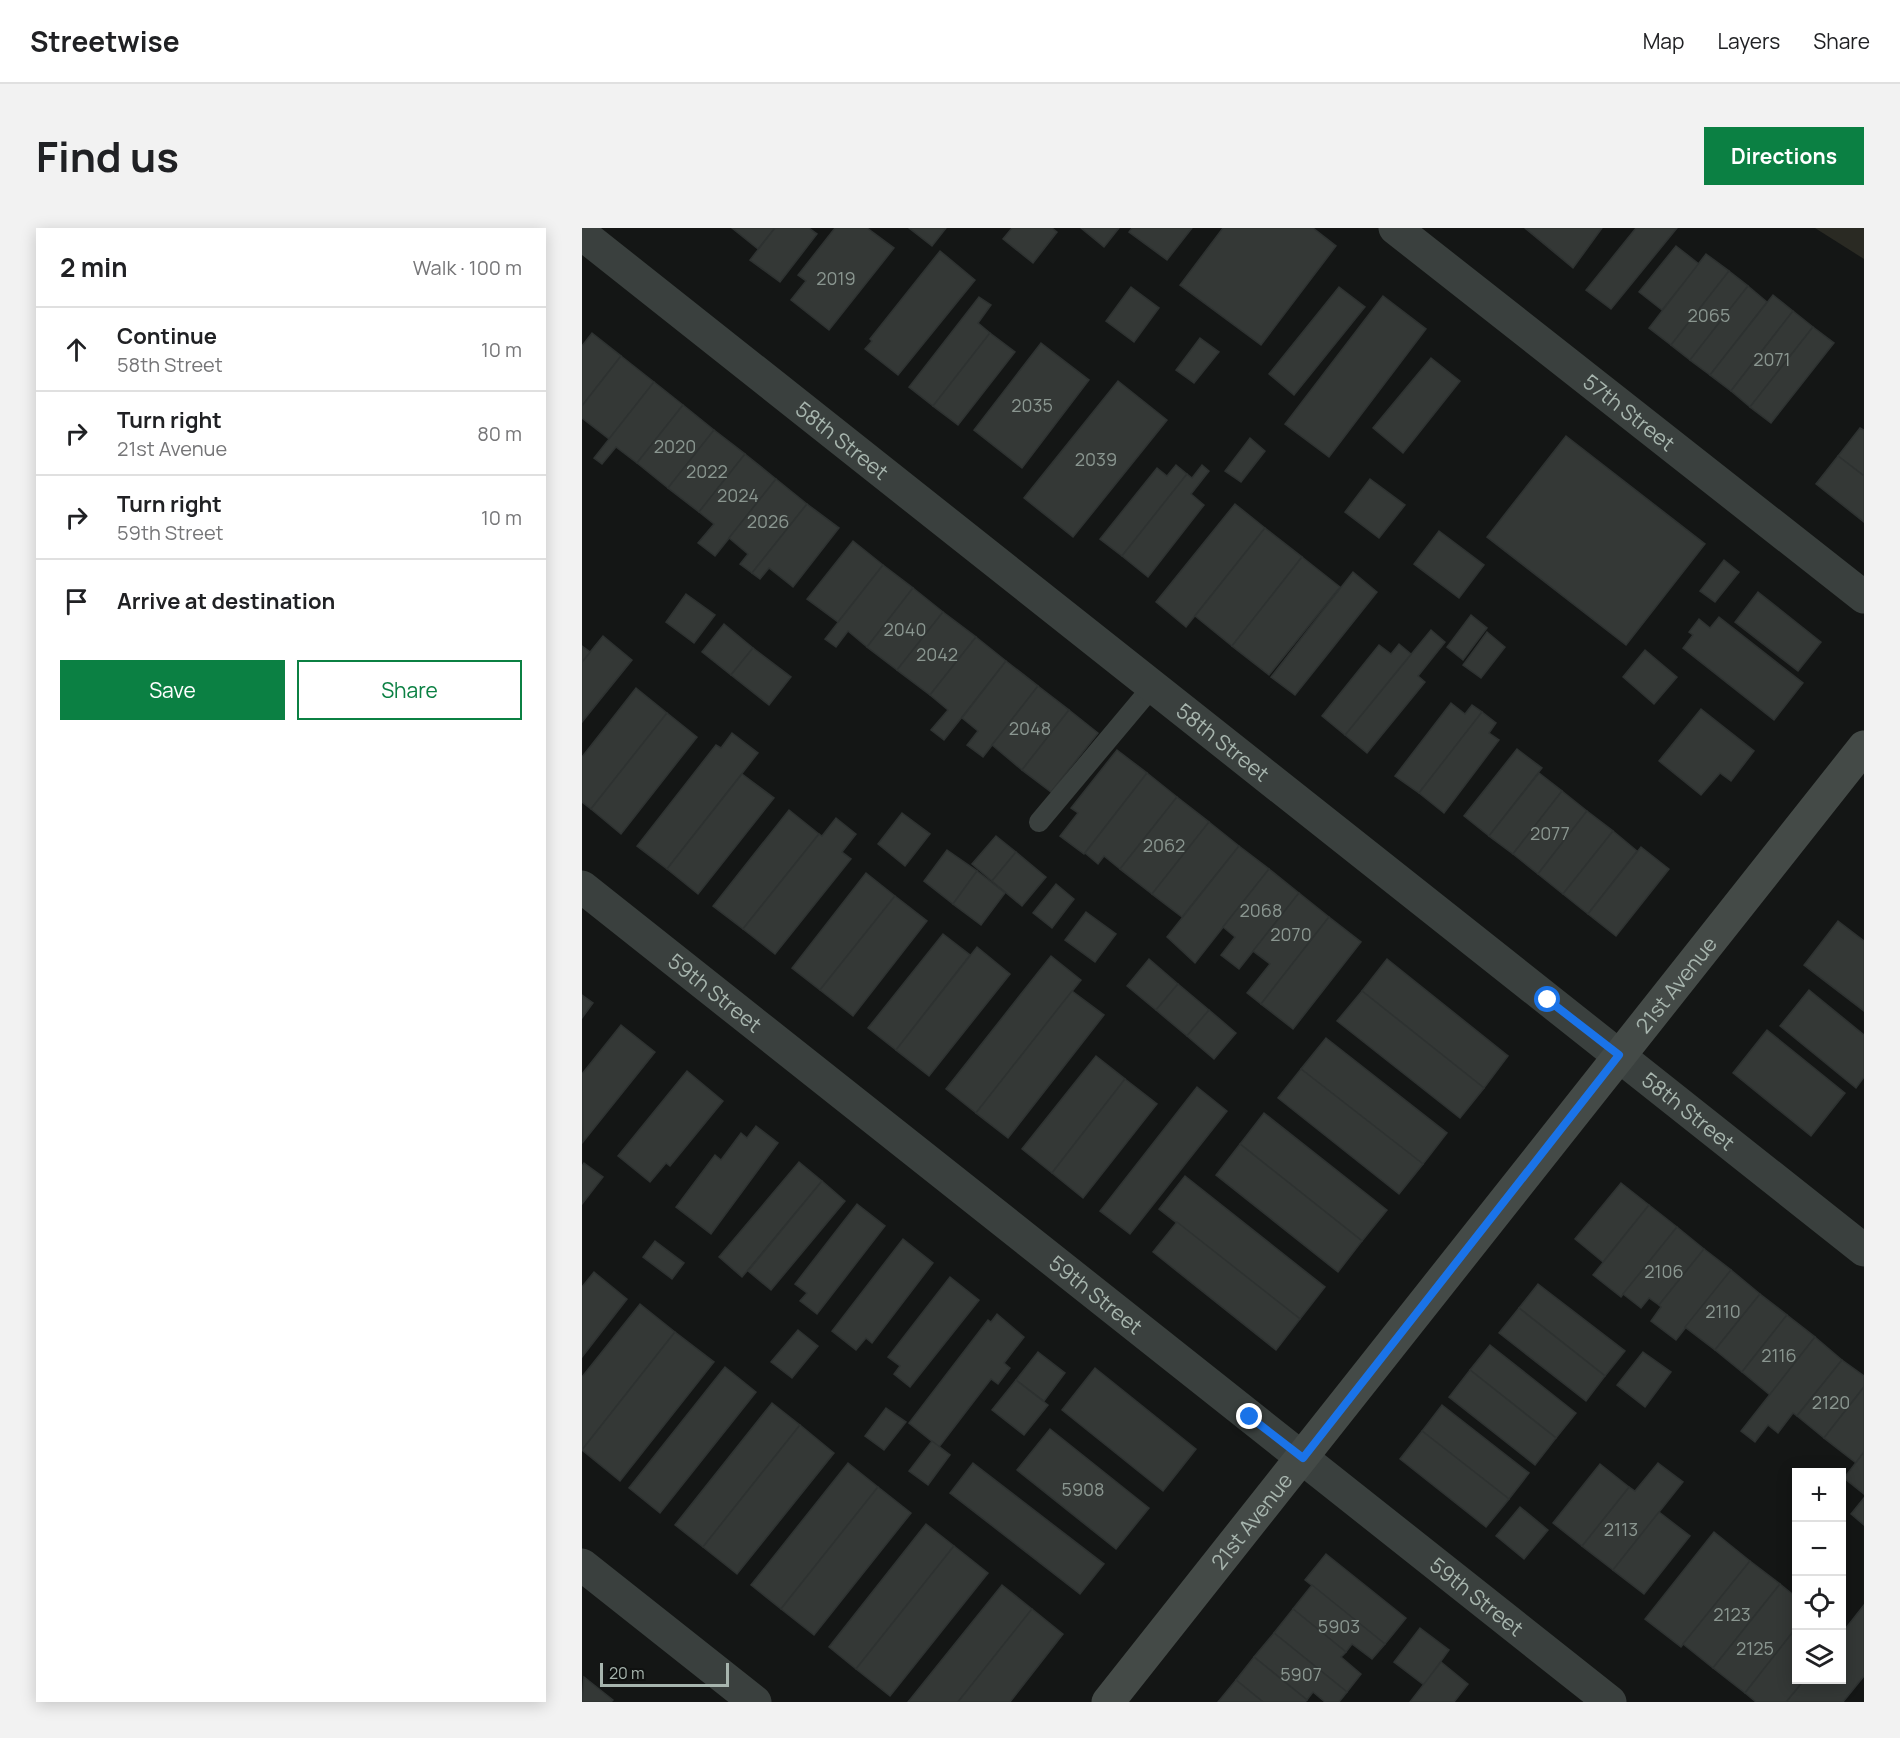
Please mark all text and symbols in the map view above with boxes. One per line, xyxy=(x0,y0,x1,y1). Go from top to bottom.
text: Streetwise xyxy=(30,22,180,60)
text: Map xyxy=(1643,27,1684,55)
text: Layers xyxy=(1717,27,1780,55)
text: Share xyxy=(1813,27,1870,55)
text: Find us xyxy=(36,127,179,185)
button: Directions xyxy=(1704,127,1864,185)
text: 2 min xyxy=(60,249,128,285)
text: Walk · 100 m xyxy=(413,254,522,281)
house number: 2019 xyxy=(816,266,856,290)
house number: 2065 xyxy=(1688,303,1730,327)
text: Continue xyxy=(117,321,217,351)
icon: ahead xyxy=(60,333,93,366)
text: 10 m xyxy=(481,336,522,363)
house number: 2071 xyxy=(1753,347,1791,371)
text: 58th Street xyxy=(117,351,223,378)
street label: 57th Street xyxy=(1578,367,1681,457)
house number: 2035 xyxy=(1011,393,1053,417)
street label: 58th Street xyxy=(790,395,894,486)
text: Turn right xyxy=(117,405,222,435)
icon: right xyxy=(60,417,93,450)
text: 80 m xyxy=(477,420,522,447)
house number: 2020 xyxy=(654,434,696,458)
text: 21st Avenue xyxy=(117,435,227,462)
house number: 2039 xyxy=(1075,447,1117,471)
house number: 2022 xyxy=(686,459,728,483)
house number: 2024 xyxy=(717,483,759,507)
text: Turn right xyxy=(117,489,222,519)
icon: right xyxy=(60,501,93,534)
text: 10 m xyxy=(481,504,522,531)
house number: 2026 xyxy=(747,509,789,533)
text: 59th Street xyxy=(117,519,224,546)
icon: arrive xyxy=(60,585,93,618)
text: Arrive at destination xyxy=(117,586,335,616)
house number: 2040 xyxy=(884,617,926,641)
house number: 2042 xyxy=(916,642,958,666)
button: Save xyxy=(60,660,285,720)
button: Share xyxy=(297,660,522,720)
street label: 58th Street xyxy=(1171,697,1275,788)
house number: 2048 xyxy=(1009,716,1051,740)
house number: 2077 xyxy=(1530,821,1570,845)
house number: 2062 xyxy=(1143,833,1185,857)
house number: 2068 xyxy=(1240,898,1282,922)
house number: 2070 xyxy=(1270,922,1312,946)
street label: 21st Avenue xyxy=(1629,931,1723,1039)
street label: 59th Street xyxy=(663,947,768,1038)
route start xyxy=(1534,986,1560,1012)
street label: 58th Street xyxy=(1636,1066,1741,1157)
street label: 59th Street xyxy=(1043,1249,1149,1340)
house number: 2106 xyxy=(1644,1259,1684,1283)
house number: 2110 xyxy=(1705,1299,1741,1323)
house number: 2116 xyxy=(1761,1343,1797,1367)
house number: 2120 xyxy=(1812,1390,1850,1414)
route end xyxy=(1236,1403,1262,1429)
street label: 21st Avenue xyxy=(1204,1467,1298,1575)
map controls xyxy=(1792,1468,1846,1684)
button: + xyxy=(1792,1468,1846,1522)
house number: 5908 xyxy=(1062,1477,1105,1501)
house number: 2113 xyxy=(1604,1517,1638,1541)
button: − xyxy=(1792,1522,1846,1576)
street label: 59th Street xyxy=(1424,1551,1529,1642)
button: locate xyxy=(1792,1576,1846,1630)
house number: 2123 xyxy=(1713,1602,1751,1626)
house number: 5903 xyxy=(1318,1614,1360,1638)
button: layers xyxy=(1792,1630,1846,1684)
house number: 2125 xyxy=(1736,1636,1774,1660)
scale bar xyxy=(600,1660,729,1688)
text: 20 m xyxy=(609,1662,645,1684)
house number: 5907 xyxy=(1280,1662,1322,1686)

